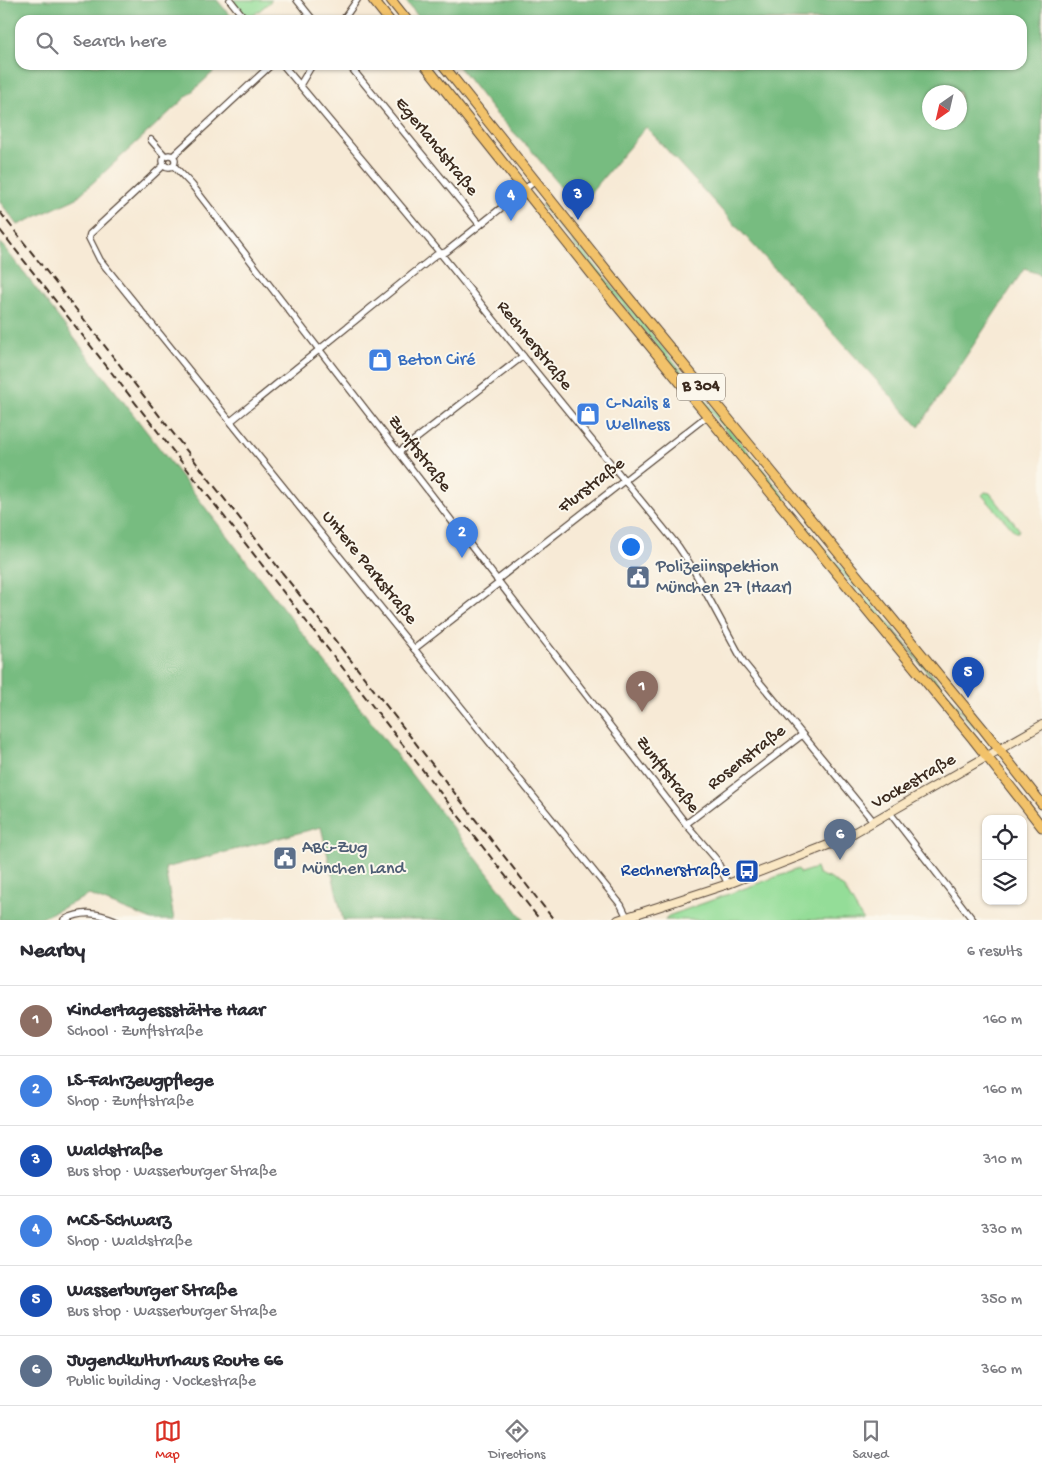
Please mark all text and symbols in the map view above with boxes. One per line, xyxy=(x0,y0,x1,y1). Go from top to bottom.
search box xyxy=(15,15,1027,70)
icon: search xyxy=(33,29,61,57)
text: Search here xyxy=(73,31,167,54)
north arrow xyxy=(922,85,967,130)
street label: Egerlandstraße xyxy=(390,93,483,201)
pin: 3 xyxy=(562,179,594,220)
pin: 4 xyxy=(495,180,527,221)
street label: Rechnerstraße xyxy=(491,297,577,396)
shop icon: Beton Ciré xyxy=(367,347,393,373)
place label: Beton Ciré xyxy=(397,350,476,371)
road number: B 304 xyxy=(677,374,725,401)
place label: C-Nails & Wellness xyxy=(606,394,671,436)
shop icon: C-Nails & Wellness xyxy=(575,401,601,427)
street label: Zunftstraße xyxy=(382,411,456,497)
street label: Flurstraße xyxy=(554,453,630,519)
street label: Untere Parkstraße xyxy=(317,507,422,630)
pin: 2 xyxy=(446,517,478,558)
your location xyxy=(618,534,644,560)
place label: Polizeiinspektion München 27 (Haar) xyxy=(655,557,793,599)
public building icon: Polizeiinspektion München 27 (Haar) xyxy=(625,564,651,590)
pin: 5 xyxy=(952,657,984,698)
pin: 1 xyxy=(626,671,658,712)
street label: Rosenstraße xyxy=(704,720,791,795)
street label: Zunftstraße xyxy=(630,732,704,818)
street label: Vockestraße xyxy=(867,749,960,815)
map controls xyxy=(982,815,1027,905)
button: locate xyxy=(982,815,1027,860)
pin: 6 xyxy=(824,819,856,860)
place label: ABC-Zug München Land xyxy=(302,838,407,880)
public building icon: ABC-Zug München Land xyxy=(272,845,298,871)
bus stop icon: Rechnerstraße xyxy=(734,858,760,884)
button: layers xyxy=(982,860,1027,905)
place label: Rechnerstraße xyxy=(621,861,731,882)
text: Nearby xyxy=(20,940,85,965)
text: 6 results xyxy=(967,943,1022,962)
text: Kindertagessstätte Haar xyxy=(67,1000,265,1023)
text: 1 xyxy=(33,1011,39,1030)
text: 160 m xyxy=(983,1011,1022,1030)
text: School · Zunftstraße xyxy=(67,1023,203,1042)
text: LS-Fahrzeugpflege xyxy=(67,1070,214,1093)
text: 2 xyxy=(32,1081,40,1100)
text: 160 m xyxy=(983,1081,1022,1100)
text: Shop · Zunftstraße xyxy=(67,1093,194,1112)
text: Waldstraße xyxy=(67,1140,162,1163)
text: 3 xyxy=(32,1151,40,1170)
text: 310 m xyxy=(983,1151,1022,1170)
text: Bus stop · Wasserburger Straße xyxy=(67,1163,277,1182)
text: MCS-Schwarz xyxy=(67,1210,171,1233)
text: 4 xyxy=(32,1221,40,1240)
text: 330 m xyxy=(981,1221,1022,1240)
text: Shop · Waldstraße xyxy=(67,1233,192,1252)
text: Wasserburger Straße xyxy=(67,1280,237,1303)
text: 5 xyxy=(32,1291,40,1310)
text: 350 m xyxy=(981,1291,1022,1310)
text: Bus stop · Wasserburger Straße xyxy=(67,1303,277,1322)
text: Jugendkulturhaus Route 66 xyxy=(67,1350,283,1373)
text: 6 xyxy=(32,1361,40,1380)
text: 360 m xyxy=(981,1361,1022,1380)
text: Public building · Vockestraße xyxy=(67,1373,256,1392)
tab: Map xyxy=(154,1417,182,1464)
tab: Directions xyxy=(489,1417,546,1464)
tab: Saved xyxy=(853,1417,888,1464)

